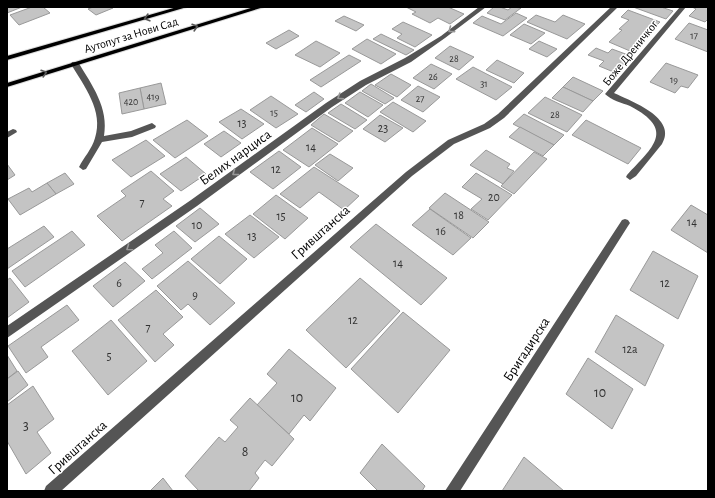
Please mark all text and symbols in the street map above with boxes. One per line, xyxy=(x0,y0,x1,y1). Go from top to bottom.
one-way arrow xyxy=(144,13,151,22)
street label: Аутопут за Нови Сад xyxy=(83,15,180,56)
street label: Боже Дреничког xyxy=(600,17,660,88)
one-way arrow xyxy=(192,23,199,32)
one-way arrow xyxy=(449,26,456,33)
house number: 17 xyxy=(690,31,698,41)
house number: 28 xyxy=(449,54,459,64)
one-way arrow xyxy=(41,70,48,78)
house number: 26 xyxy=(428,72,438,82)
house number: 19 xyxy=(670,75,678,85)
house number: 31 xyxy=(480,79,488,89)
house number: 419 xyxy=(147,92,160,102)
one-way arrow xyxy=(337,93,344,100)
house number: 27 xyxy=(416,94,424,104)
house number: 420 xyxy=(124,97,138,107)
house number: 15 xyxy=(270,108,278,118)
house number: 28 xyxy=(550,110,560,120)
house number: 13 xyxy=(237,117,247,129)
house number: 23 xyxy=(378,122,388,134)
street label: Белих нарциса xyxy=(197,127,274,188)
house number: 14 xyxy=(306,141,316,153)
house number: 12 xyxy=(271,163,281,175)
one-way arrow xyxy=(232,168,239,175)
house number: 20 xyxy=(488,191,500,203)
house number: 7 xyxy=(139,196,145,208)
street label: Гривштанска xyxy=(289,203,353,263)
house number: 18 xyxy=(454,209,464,221)
house number: 15 xyxy=(276,210,286,222)
house number: 14 xyxy=(687,216,697,228)
house number: 10 xyxy=(192,219,202,231)
house number: 16 xyxy=(436,225,446,237)
house number: 13 xyxy=(247,230,257,242)
one-way arrow xyxy=(126,243,133,251)
house number: 14 xyxy=(393,257,403,269)
house number: 6 xyxy=(116,277,122,289)
house number: 12 xyxy=(660,277,670,289)
house number: 9 xyxy=(192,289,198,301)
house number: 12 xyxy=(348,314,358,326)
street label: Бригадирска xyxy=(501,315,553,384)
house number: 7 xyxy=(145,321,151,333)
house number: 12a xyxy=(622,343,638,355)
house number: 5 xyxy=(106,350,112,362)
house number: 10 xyxy=(594,386,606,400)
house number: 10 xyxy=(291,391,303,405)
street label: Гривштанска xyxy=(46,418,110,478)
house number: 3 xyxy=(23,419,29,433)
house number: 8 xyxy=(242,445,248,459)

